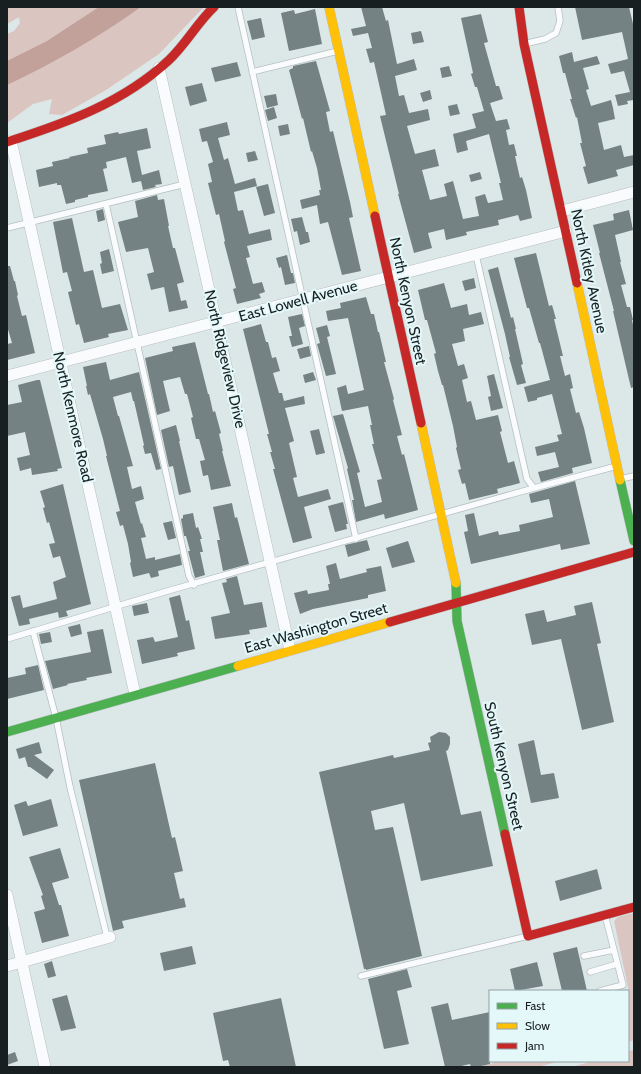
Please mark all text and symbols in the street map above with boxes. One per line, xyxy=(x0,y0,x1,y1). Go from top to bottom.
street label: North Kitley Avenue xyxy=(567,207,611,335)
street label: North Kenyon Street xyxy=(386,236,430,366)
street label: East Lowell Avenue xyxy=(237,276,360,326)
street label: North Ridgeview Drive xyxy=(200,288,250,430)
street label: North Kenmore Road xyxy=(49,350,97,484)
street label: East Washington Street xyxy=(242,599,390,657)
street label: South Kenyon Street xyxy=(480,700,528,832)
legend xyxy=(489,990,629,1062)
text: Fast xyxy=(525,998,545,1013)
text: Slow xyxy=(525,1018,550,1033)
text: Jam xyxy=(524,1038,544,1053)

